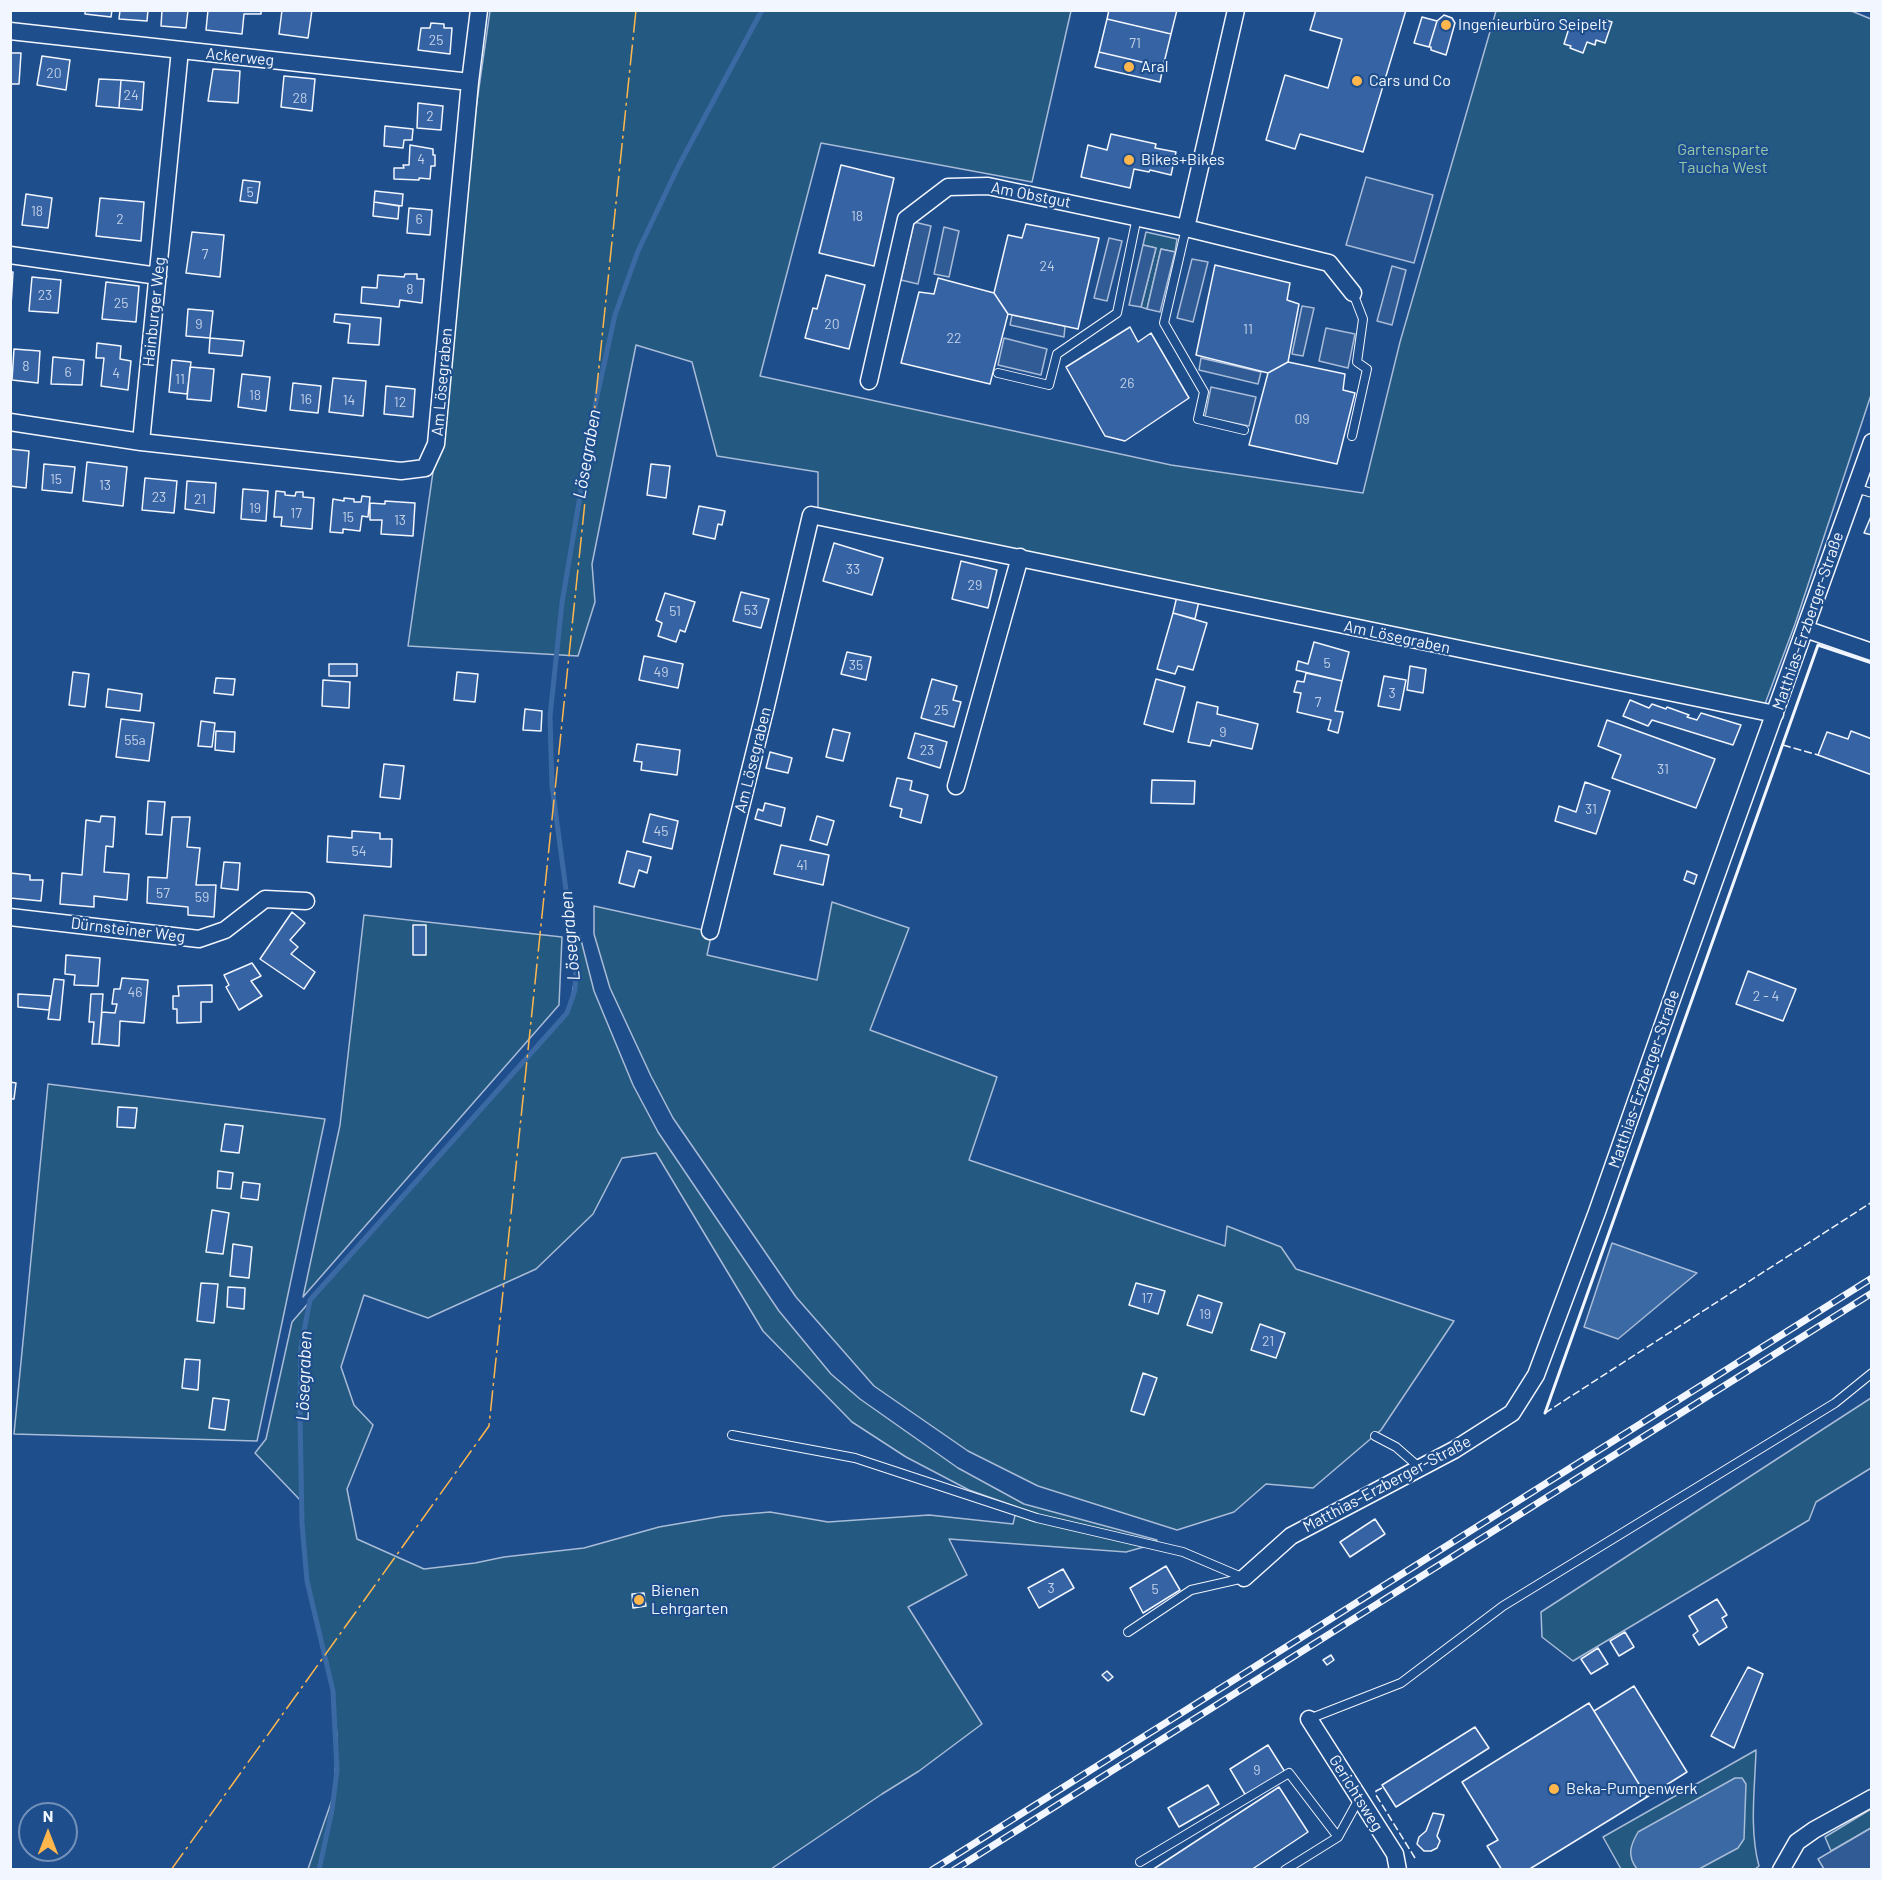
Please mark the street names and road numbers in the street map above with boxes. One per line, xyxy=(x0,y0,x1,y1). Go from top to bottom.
street label: Ackerweg xyxy=(205,44,275,70)
street label: Am Obstgut xyxy=(989,178,1073,212)
street label: Hainburger Weg xyxy=(139,256,169,368)
street label: Am Lösegraben xyxy=(428,327,456,437)
street label: Matthias-Erzberger-Straße xyxy=(1768,529,1848,713)
street label: Am Lösegraben xyxy=(1342,616,1452,658)
street label: Am Lösegraben xyxy=(731,705,775,815)
street label: Dürnsteiner Weg xyxy=(70,913,186,947)
street label: Matthias-Erzberger-Straße xyxy=(1604,987,1684,1171)
street label: Matthias-Erzberger-Straße xyxy=(1300,1432,1474,1536)
street label: Gerichtsweg xyxy=(1325,1751,1387,1835)

